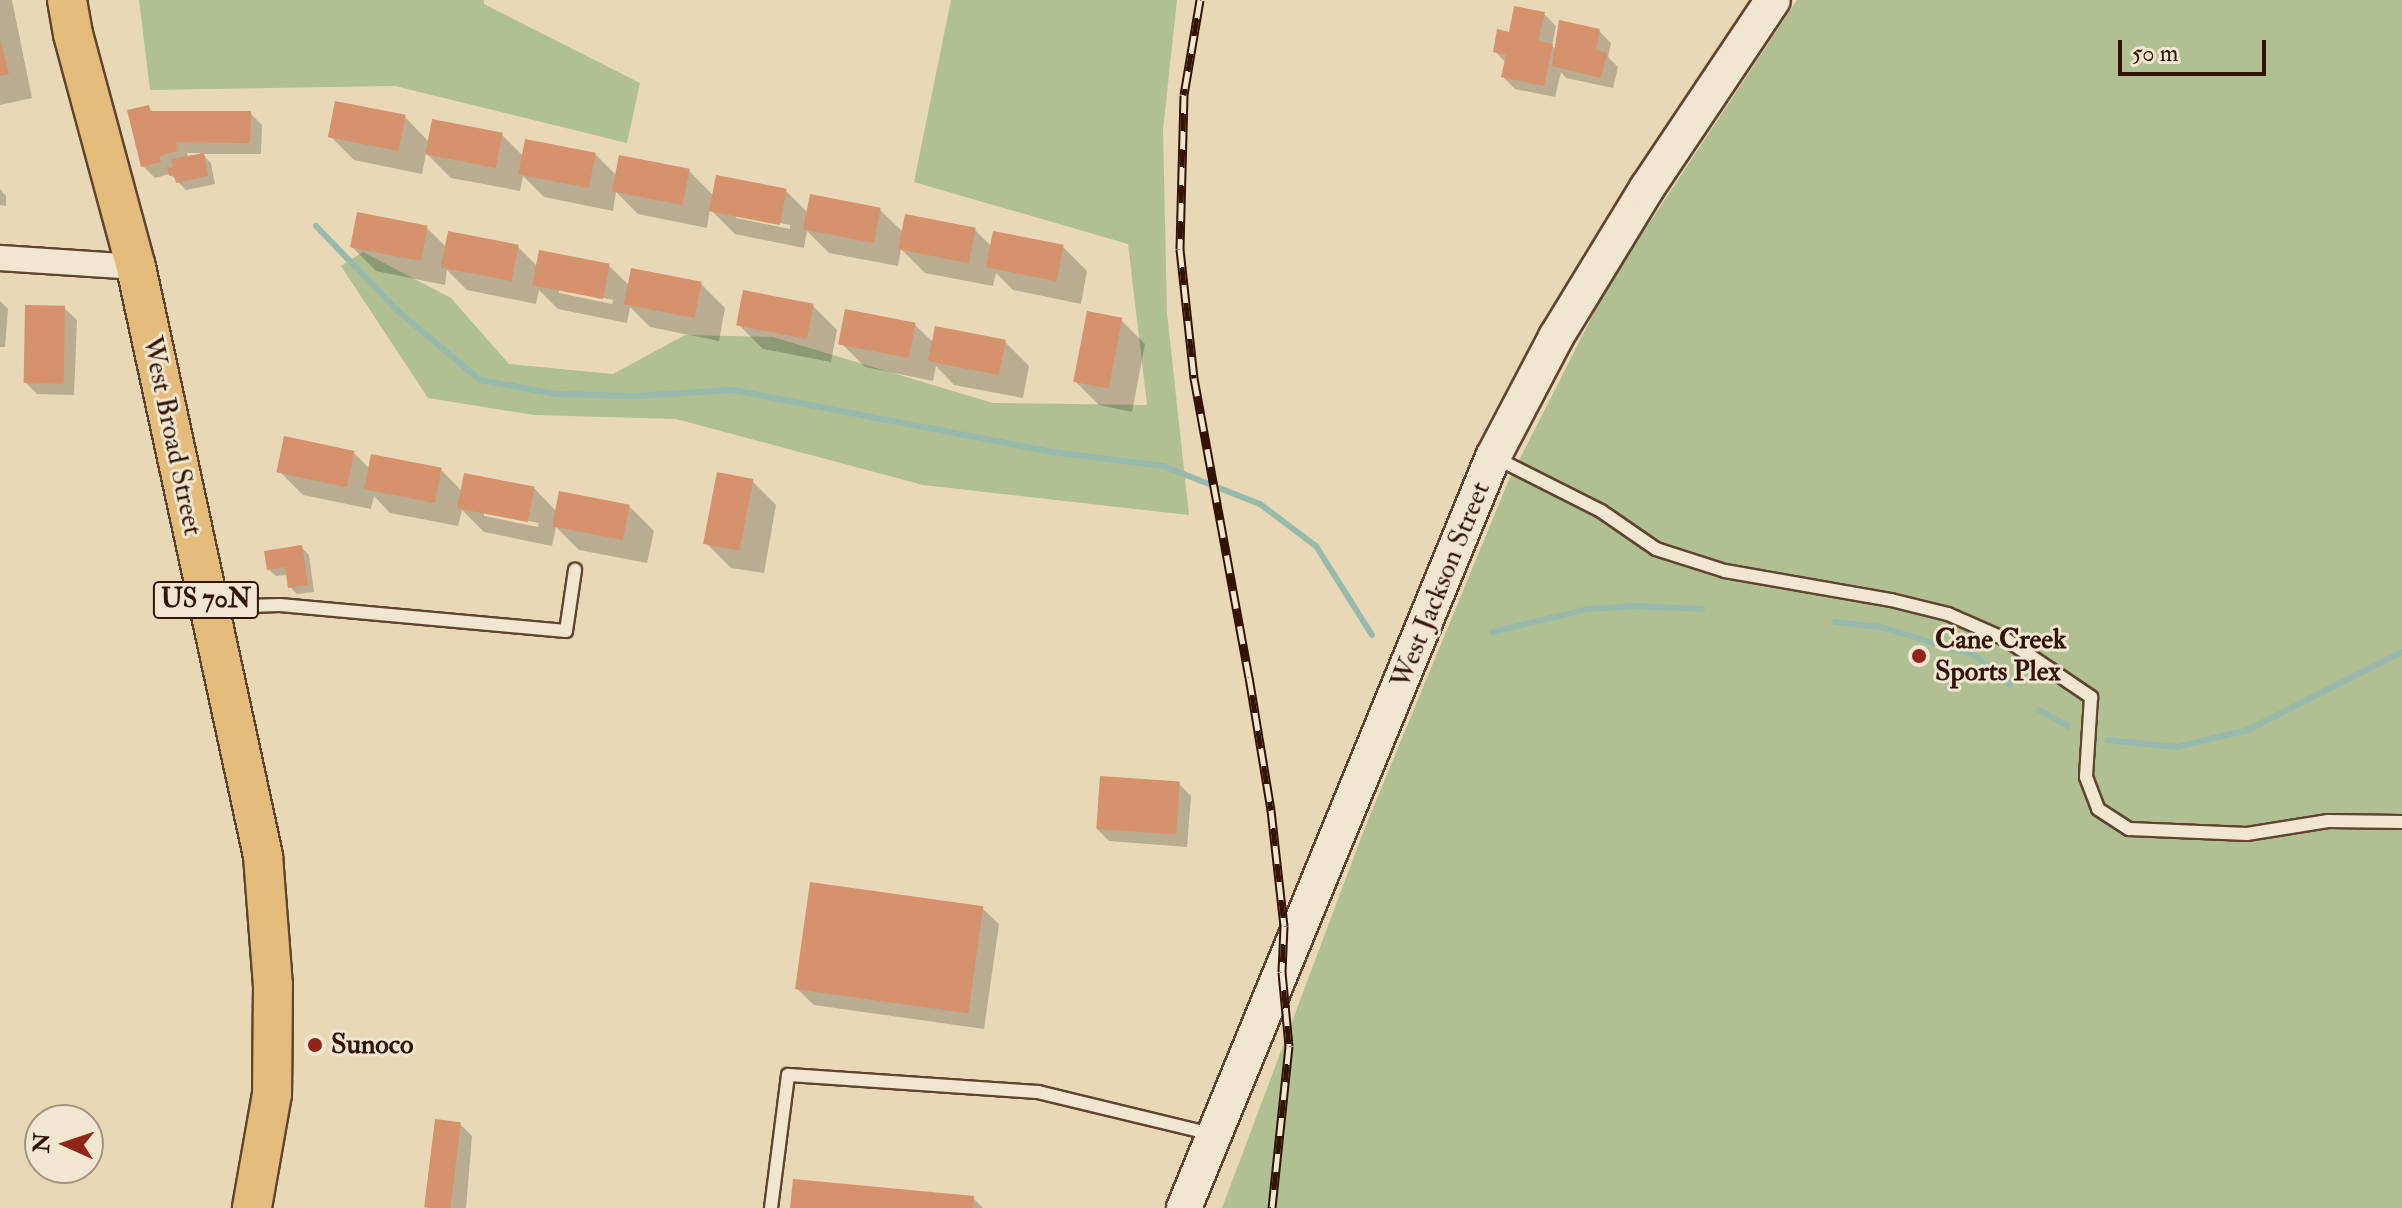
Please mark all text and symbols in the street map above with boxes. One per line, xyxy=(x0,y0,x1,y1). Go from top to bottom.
scale bar xyxy=(2122,24,2270,74)
text: 50 m xyxy=(2132,38,2178,69)
street label: West Broad Street xyxy=(134,333,210,539)
street label: West Jackson Street xyxy=(1384,477,1498,693)
road number: US 70N xyxy=(152,578,260,622)
place label: Cane Creek Sports Plex xyxy=(1935,623,2066,689)
marker: Cane Creek Sports Plex xyxy=(1910,647,1928,665)
place label: Sunoco xyxy=(331,1028,413,1062)
marker: Sunoco xyxy=(306,1036,324,1054)
north arrow xyxy=(24,1104,104,1184)
text: N xyxy=(28,1132,57,1153)

